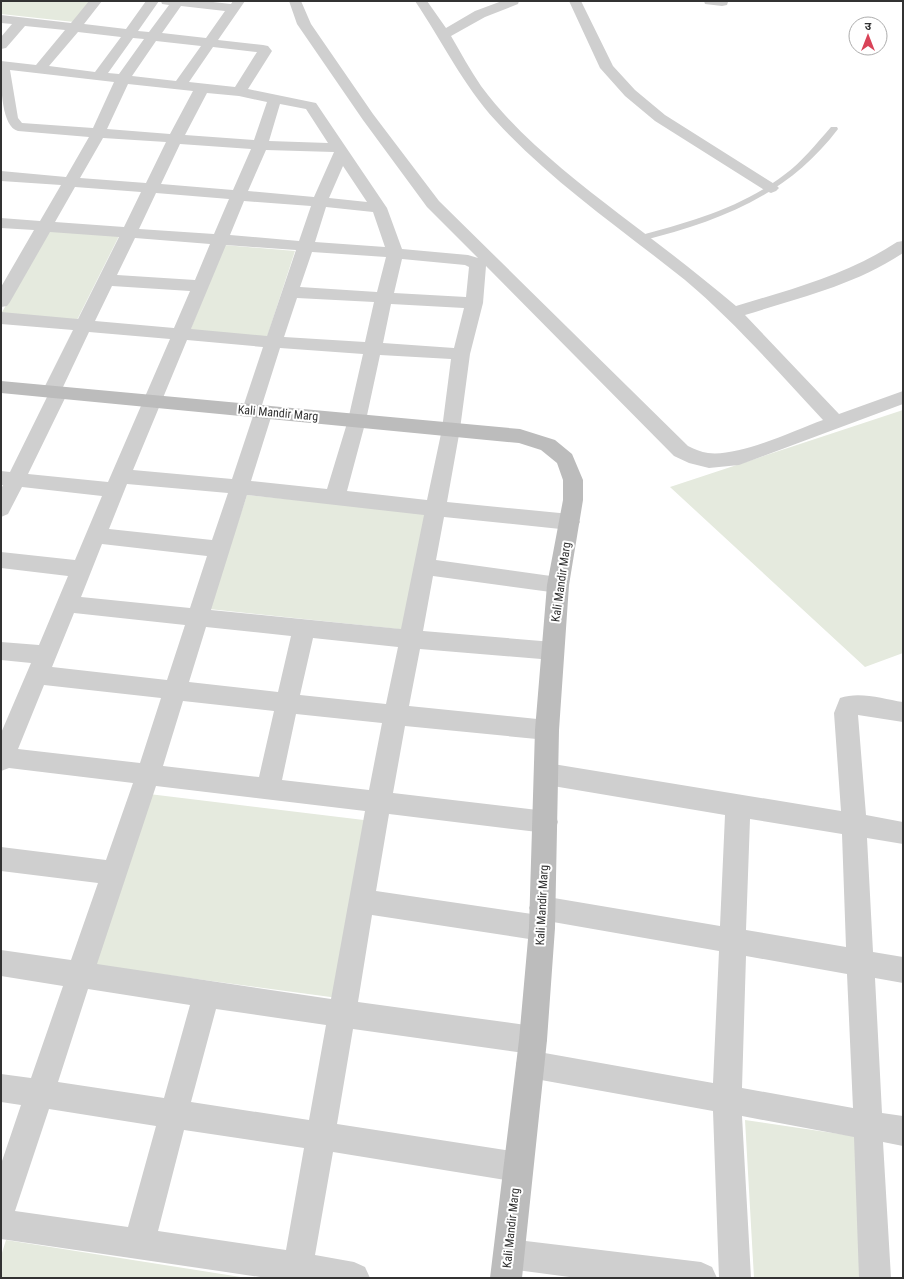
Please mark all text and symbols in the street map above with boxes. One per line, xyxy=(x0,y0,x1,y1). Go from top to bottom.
north arrow xyxy=(848,16,888,56)
text: उ xyxy=(865,20,872,33)
street label: Kali Mandir Marg xyxy=(237,403,319,423)
street label: Kali Mandir Marg xyxy=(548,541,574,623)
street label: Kali Mandir Marg xyxy=(533,864,551,946)
street label: Kali Mandir Marg xyxy=(500,1187,522,1269)

